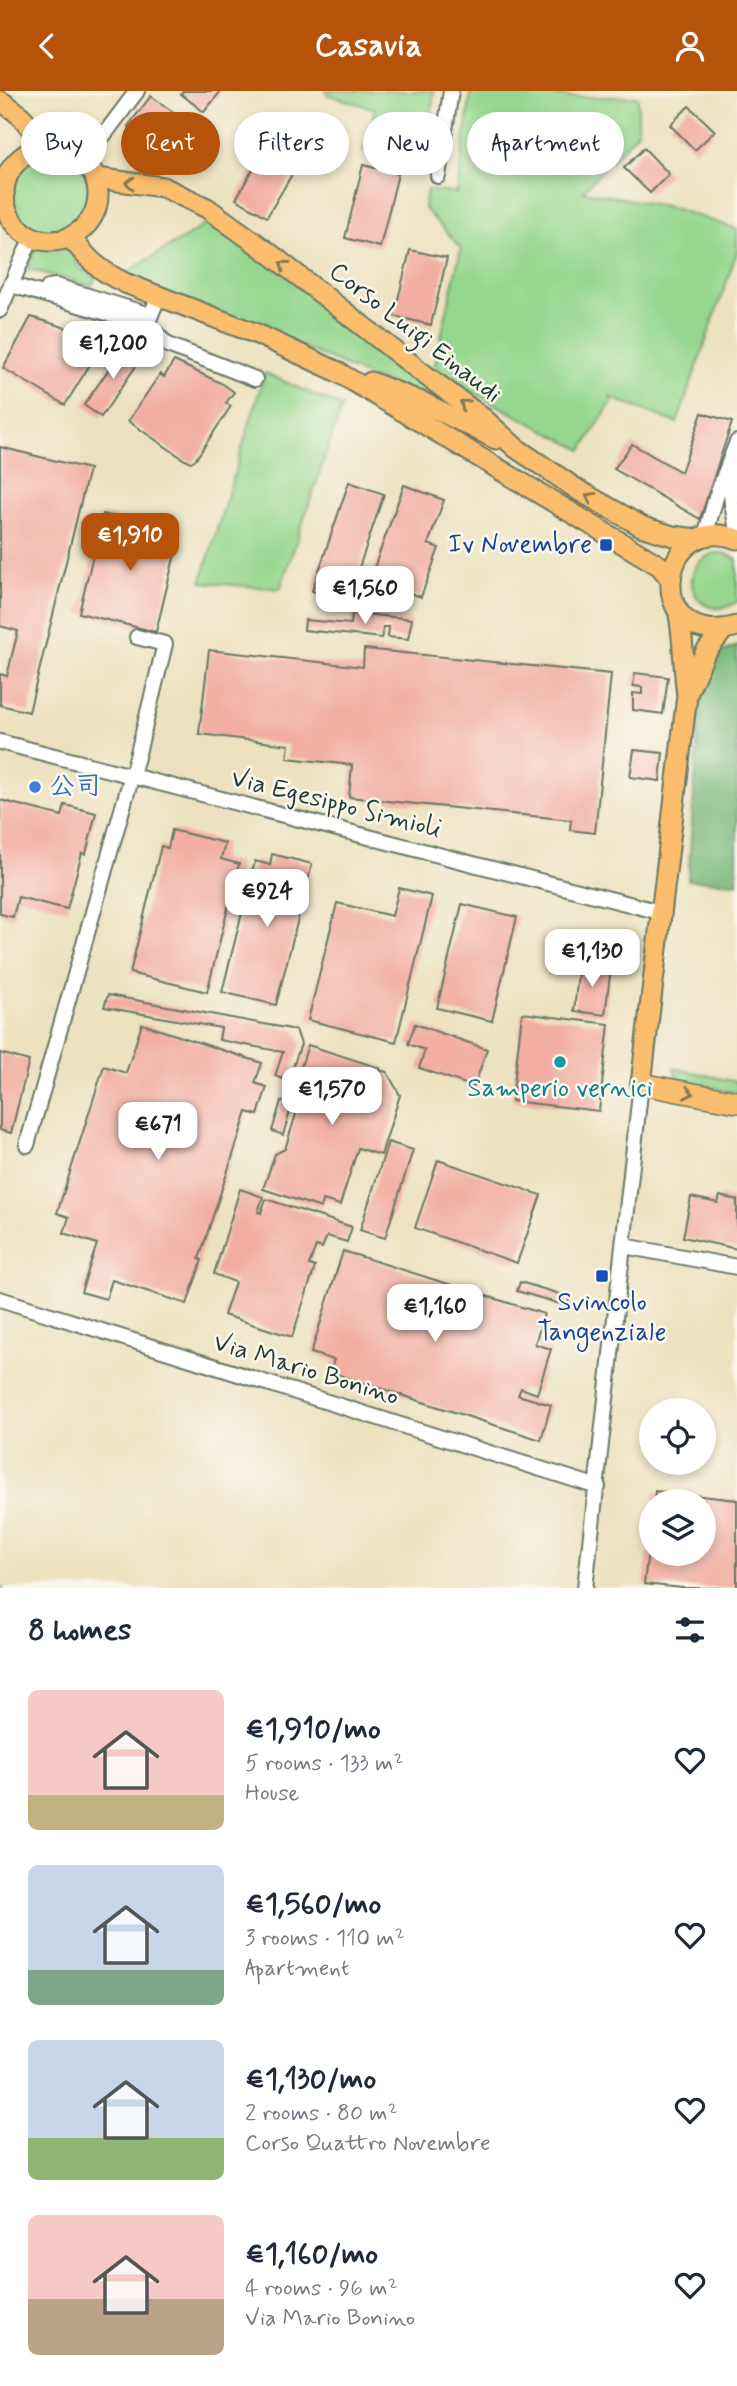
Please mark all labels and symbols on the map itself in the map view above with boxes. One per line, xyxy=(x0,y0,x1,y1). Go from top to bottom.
one-way arrow xyxy=(124,176,135,191)
street label: Corso Luigi Einaudi xyxy=(320,255,508,414)
one-way arrow xyxy=(279,260,292,273)
pin: €1,200 xyxy=(56,321,170,381)
one-way arrow xyxy=(459,399,472,412)
one-way arrow xyxy=(585,492,597,505)
pin: €1,910 xyxy=(73,513,187,573)
place label: Iv Novembre xyxy=(448,528,592,562)
marker: Iv Novembre xyxy=(598,537,614,553)
pin: €1,560 xyxy=(308,567,422,626)
street label: Via Egesippo Simioli xyxy=(227,761,445,847)
place label: 公司 xyxy=(49,770,101,804)
marker: 公司 xyxy=(27,779,43,795)
pin: €924 xyxy=(226,869,308,929)
pin: €1,130 xyxy=(535,929,649,989)
marker: Samperio vernici xyxy=(552,1054,568,1070)
pin: €1,570 xyxy=(275,1067,389,1127)
place label: Samperio vernici xyxy=(467,1072,653,1106)
one-way arrow xyxy=(683,1084,695,1099)
pin: €671 xyxy=(117,1103,199,1162)
marker: Svincolo Tangenziale xyxy=(594,1268,610,1284)
pin: €1,160 xyxy=(378,1285,492,1344)
place label: Svincolo Tangenziale xyxy=(538,1286,666,1352)
street label: Via Mario Bonino xyxy=(209,1326,403,1414)

